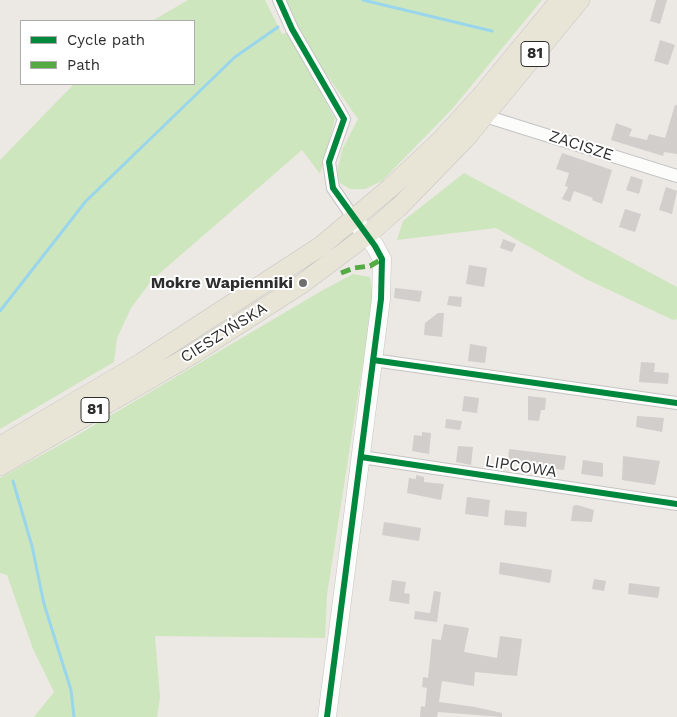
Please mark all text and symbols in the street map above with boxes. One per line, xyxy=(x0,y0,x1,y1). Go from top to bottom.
legend xyxy=(20,20,195,85)
text: Cycle path xyxy=(67,31,145,49)
road number: 81 xyxy=(521,42,549,66)
text: Path xyxy=(67,56,100,74)
street label: ZACISZE xyxy=(546,127,616,165)
place label: Mokre Wapienniki xyxy=(151,273,293,293)
marker: Mokre Wapienniki xyxy=(297,277,309,289)
street label: CIESZYŃSKA xyxy=(177,299,271,367)
road number: 81 xyxy=(81,398,109,422)
street label: LIPCOWA xyxy=(484,452,558,482)

